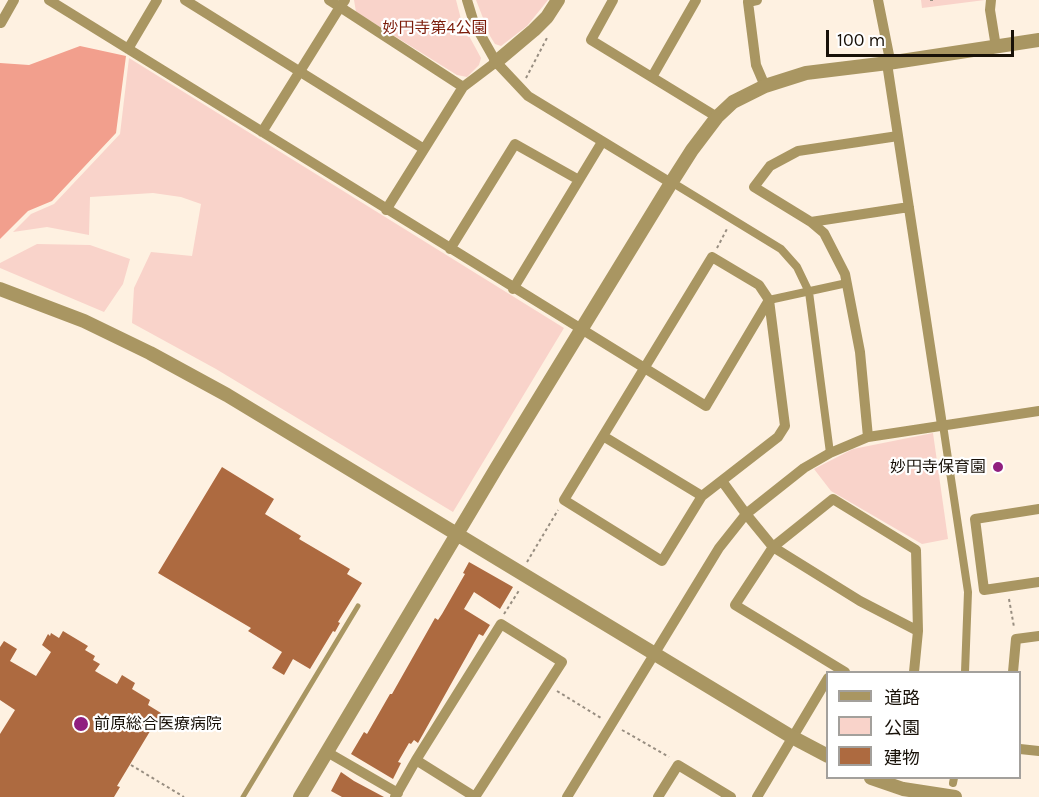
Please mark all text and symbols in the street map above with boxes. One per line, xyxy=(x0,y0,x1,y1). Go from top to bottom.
park label: 妙円寺第4公園 xyxy=(383,18,487,38)
scale bar xyxy=(829,18,1016,56)
text: 100 m xyxy=(837,29,885,51)
place label: 妙円寺保育園 xyxy=(890,457,986,477)
marker: 妙円寺保育園 xyxy=(991,460,1005,474)
legend xyxy=(826,671,1021,779)
text: 道路 xyxy=(884,687,920,709)
place label: 前原総合医療病院 xyxy=(94,714,222,734)
marker: 前原総合医療病院 xyxy=(72,715,90,733)
text: 公園 xyxy=(884,717,920,739)
text: 建物 xyxy=(884,747,920,769)

